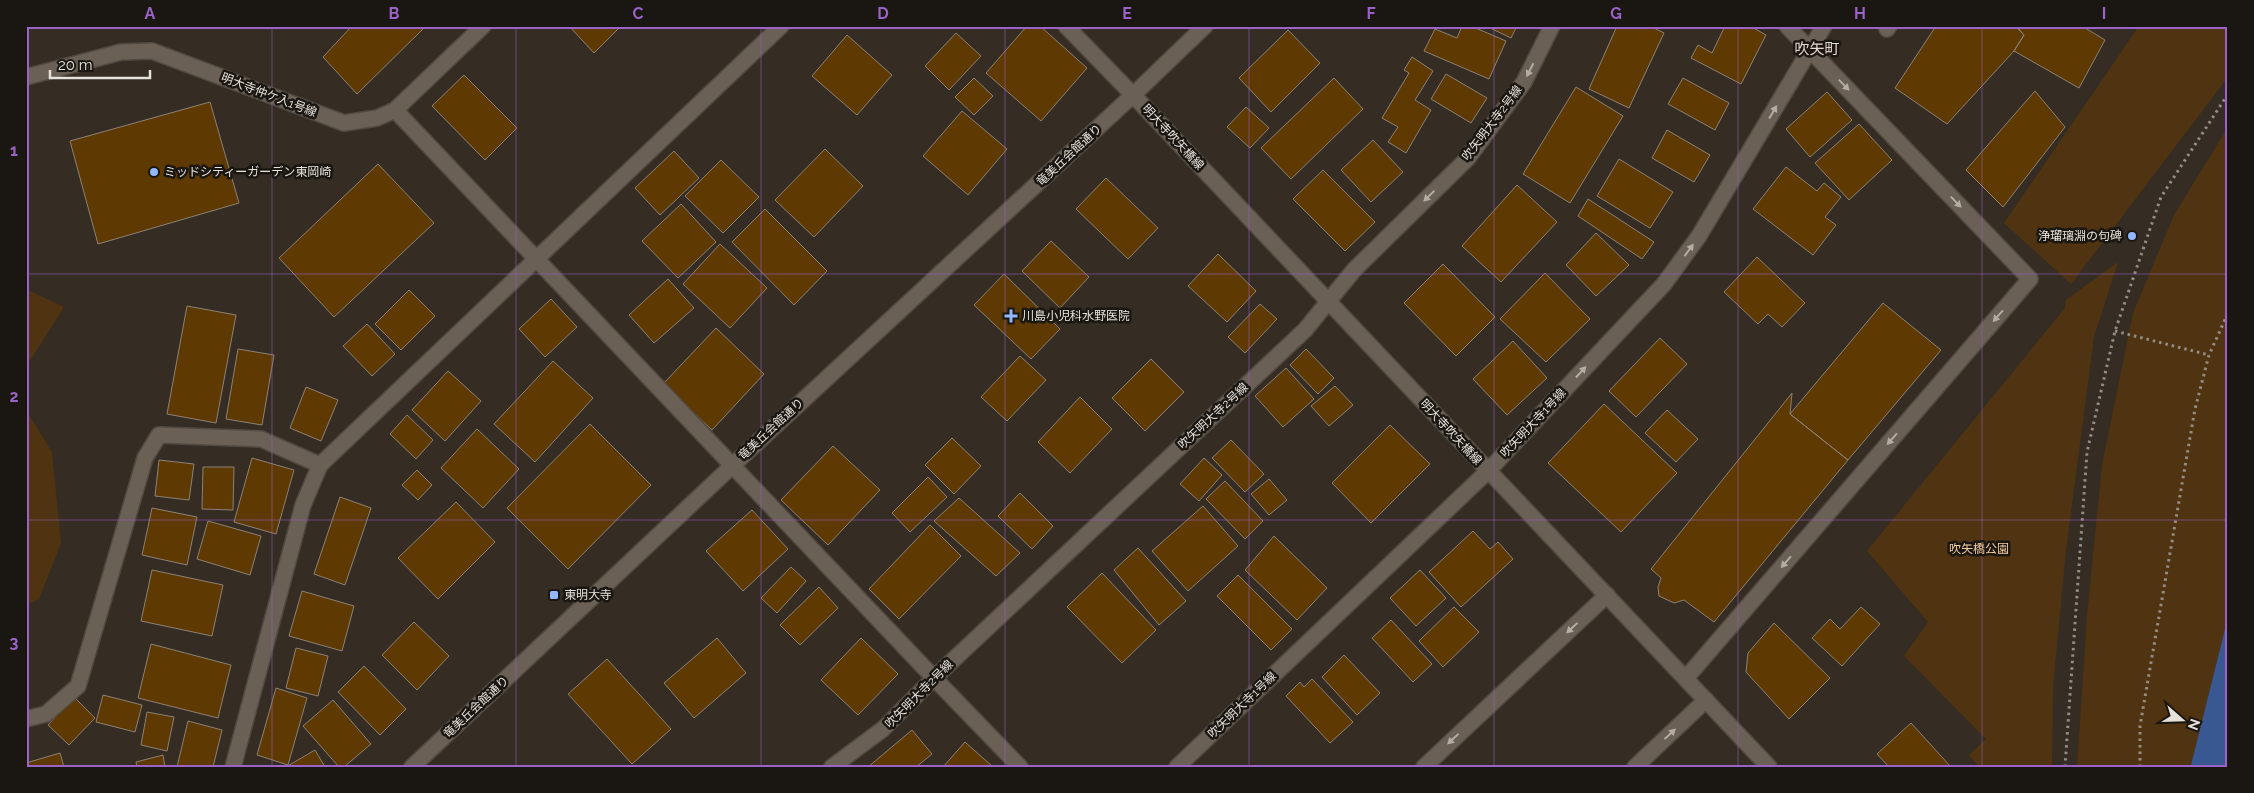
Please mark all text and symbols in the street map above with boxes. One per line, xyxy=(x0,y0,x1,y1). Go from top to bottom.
text: A xyxy=(145,4,156,23)
text: B xyxy=(389,4,400,23)
text: C xyxy=(633,4,644,23)
text: D xyxy=(877,4,889,23)
text: E xyxy=(1122,4,1132,23)
text: F xyxy=(1366,4,1376,23)
text: G xyxy=(1610,4,1622,23)
text: H xyxy=(1854,4,1866,23)
text: I xyxy=(2102,4,2106,23)
district label: 吹矢町 xyxy=(1794,40,1840,58)
scale bar xyxy=(50,48,150,80)
text: 20 m xyxy=(58,56,93,74)
one-way arrow xyxy=(1526,63,1534,77)
street label: 明大寺仲ケ入1号線 xyxy=(219,70,319,120)
one-way arrow xyxy=(1838,79,1850,91)
street label: 吹矢明大寺2号線 xyxy=(1459,83,1525,163)
street label: 明大寺吹矢橋線 xyxy=(1139,102,1207,172)
one-way arrow xyxy=(1769,105,1778,118)
street label: 竜美丘会館通り xyxy=(1034,121,1104,189)
text: 1 xyxy=(10,141,18,160)
place label: ミッドシティーガーデン東岡崎 xyxy=(164,165,331,179)
marker: ミッドシティーガーデン東岡崎 xyxy=(148,166,160,178)
one-way arrow xyxy=(1423,190,1435,202)
one-way arrow xyxy=(1950,196,1962,208)
place label: 浄瑠璃淵の句碑 xyxy=(2038,229,2122,243)
marker: 浄瑠璃淵の句碑 xyxy=(2126,230,2138,242)
one-way arrow xyxy=(1683,244,1694,257)
marker: 川島小児科水野医院 xyxy=(1004,309,1018,323)
place label: 川島小児科水野医院 xyxy=(1022,309,1130,323)
one-way arrow xyxy=(1993,310,2004,322)
one-way arrow xyxy=(1575,366,1587,378)
street label: 吹矢明大寺2号線 xyxy=(1175,380,1251,452)
street label: 吹矢明大寺1号線 xyxy=(1497,386,1569,460)
text: 2 xyxy=(9,387,19,406)
street label: 竜美丘会館通り xyxy=(736,395,806,463)
street label: 明大寺吹矢橋線 xyxy=(1417,397,1485,467)
one-way arrow xyxy=(1887,433,1898,445)
park label: 吹矢橋公園 xyxy=(1949,542,2009,556)
one-way arrow xyxy=(1780,555,1791,568)
place label: 東明大寺 xyxy=(564,588,612,602)
marker: 東明大寺 xyxy=(548,589,560,601)
one-way arrow xyxy=(1566,622,1578,634)
text: 3 xyxy=(10,633,19,652)
street label: 吹矢明大寺2号線 xyxy=(882,657,956,731)
street label: 吹矢明大寺1号線 xyxy=(1205,669,1279,741)
street label: 竜美丘会館通り xyxy=(441,673,511,741)
north arrow xyxy=(2156,696,2206,746)
text: N xyxy=(2185,717,2204,732)
one-way arrow xyxy=(1664,728,1676,740)
one-way arrow xyxy=(1448,733,1460,745)

